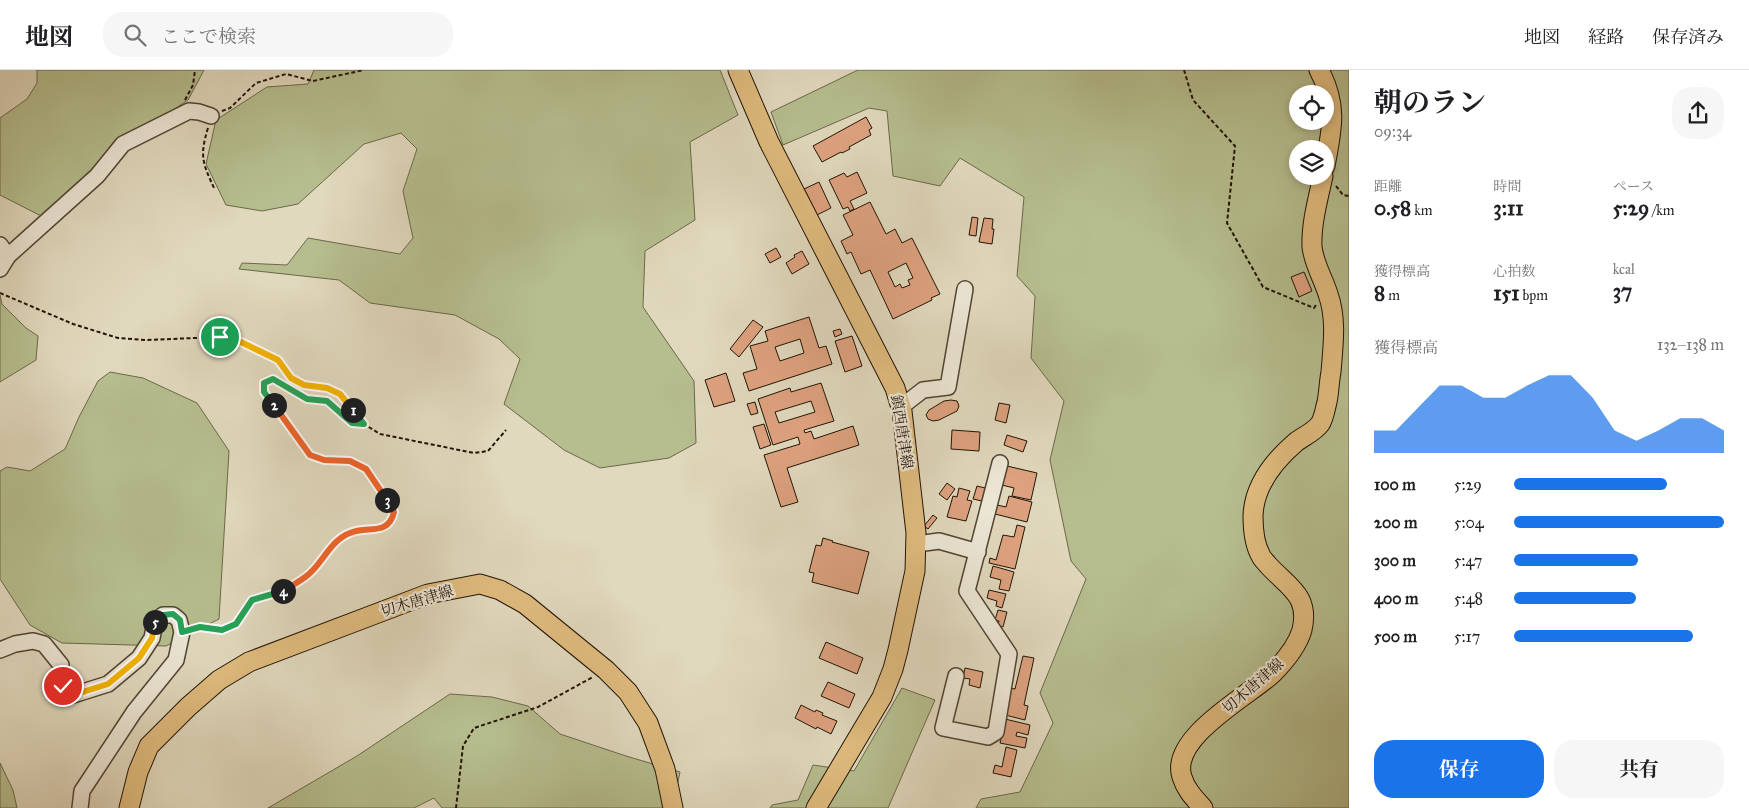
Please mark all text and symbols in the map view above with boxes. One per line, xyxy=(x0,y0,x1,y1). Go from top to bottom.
search box xyxy=(103,12,453,57)
icon: search xyxy=(121,21,149,49)
text: 地図 xyxy=(25,22,73,52)
text: ここで検索 xyxy=(161,25,256,48)
text: 地図 xyxy=(1524,26,1560,48)
text: 経路 xyxy=(1588,26,1624,48)
text: 保存済み xyxy=(1652,26,1724,48)
map controls xyxy=(1289,85,1334,185)
button: locate xyxy=(1289,85,1334,130)
text: 朝のラン xyxy=(1374,85,1486,120)
button: share xyxy=(1672,87,1724,139)
text: 09:34 xyxy=(1374,122,1411,141)
button: layers xyxy=(1289,140,1334,185)
text: 距離 xyxy=(1374,178,1402,195)
text: 時間 xyxy=(1493,178,1521,195)
text: ペース xyxy=(1613,178,1654,195)
text: 0.58 xyxy=(1374,195,1411,221)
text: 3:11 xyxy=(1493,195,1524,221)
text: 5:29 xyxy=(1613,195,1649,221)
text: km xyxy=(1411,202,1433,219)
text: /km xyxy=(1649,202,1674,219)
text: kcal xyxy=(1613,261,1635,278)
text: 獲得標高 xyxy=(1374,263,1430,280)
text: 心拍数 xyxy=(1493,263,1535,280)
text: 37 xyxy=(1613,278,1632,304)
text: 8 xyxy=(1374,280,1385,306)
text: 151 xyxy=(1493,280,1520,306)
text: m xyxy=(1385,287,1400,304)
text: bpm xyxy=(1520,287,1548,304)
pin xyxy=(199,316,241,358)
icon: arrive xyxy=(206,323,234,351)
text: 132–138 m xyxy=(1657,335,1724,354)
text: 獲得標高 xyxy=(1374,338,1438,357)
pin: 2 xyxy=(262,392,286,418)
street label: 鎮西唐津線 xyxy=(887,394,917,470)
text: 2 xyxy=(271,397,278,414)
pin: 1 xyxy=(340,398,366,422)
text: 1 xyxy=(351,402,356,419)
text: 100 m xyxy=(1374,475,1416,494)
text: 5:29 xyxy=(1454,475,1482,494)
pin: 3 xyxy=(374,488,400,512)
text: 3 xyxy=(385,492,390,509)
text: 200 m xyxy=(1374,513,1417,532)
text: 5:04 xyxy=(1454,513,1484,532)
text: 300 m xyxy=(1374,551,1416,570)
text: 5:47 xyxy=(1454,551,1482,570)
pin: 4 xyxy=(270,578,296,604)
street label: 切木唐津線 xyxy=(378,581,456,621)
text: 4 xyxy=(280,583,287,600)
text: 400 m xyxy=(1374,589,1418,608)
text: 5:48 xyxy=(1454,589,1483,608)
pin: 5 xyxy=(142,610,168,634)
text: 5 xyxy=(152,614,159,631)
text: 500 m xyxy=(1374,627,1417,646)
text: 5:17 xyxy=(1454,627,1480,646)
street label: 切木唐津線 xyxy=(1219,655,1287,717)
pin xyxy=(42,665,84,707)
icon: check xyxy=(49,672,77,700)
button: 保存 xyxy=(1374,740,1544,798)
button: 共有 xyxy=(1554,740,1724,798)

